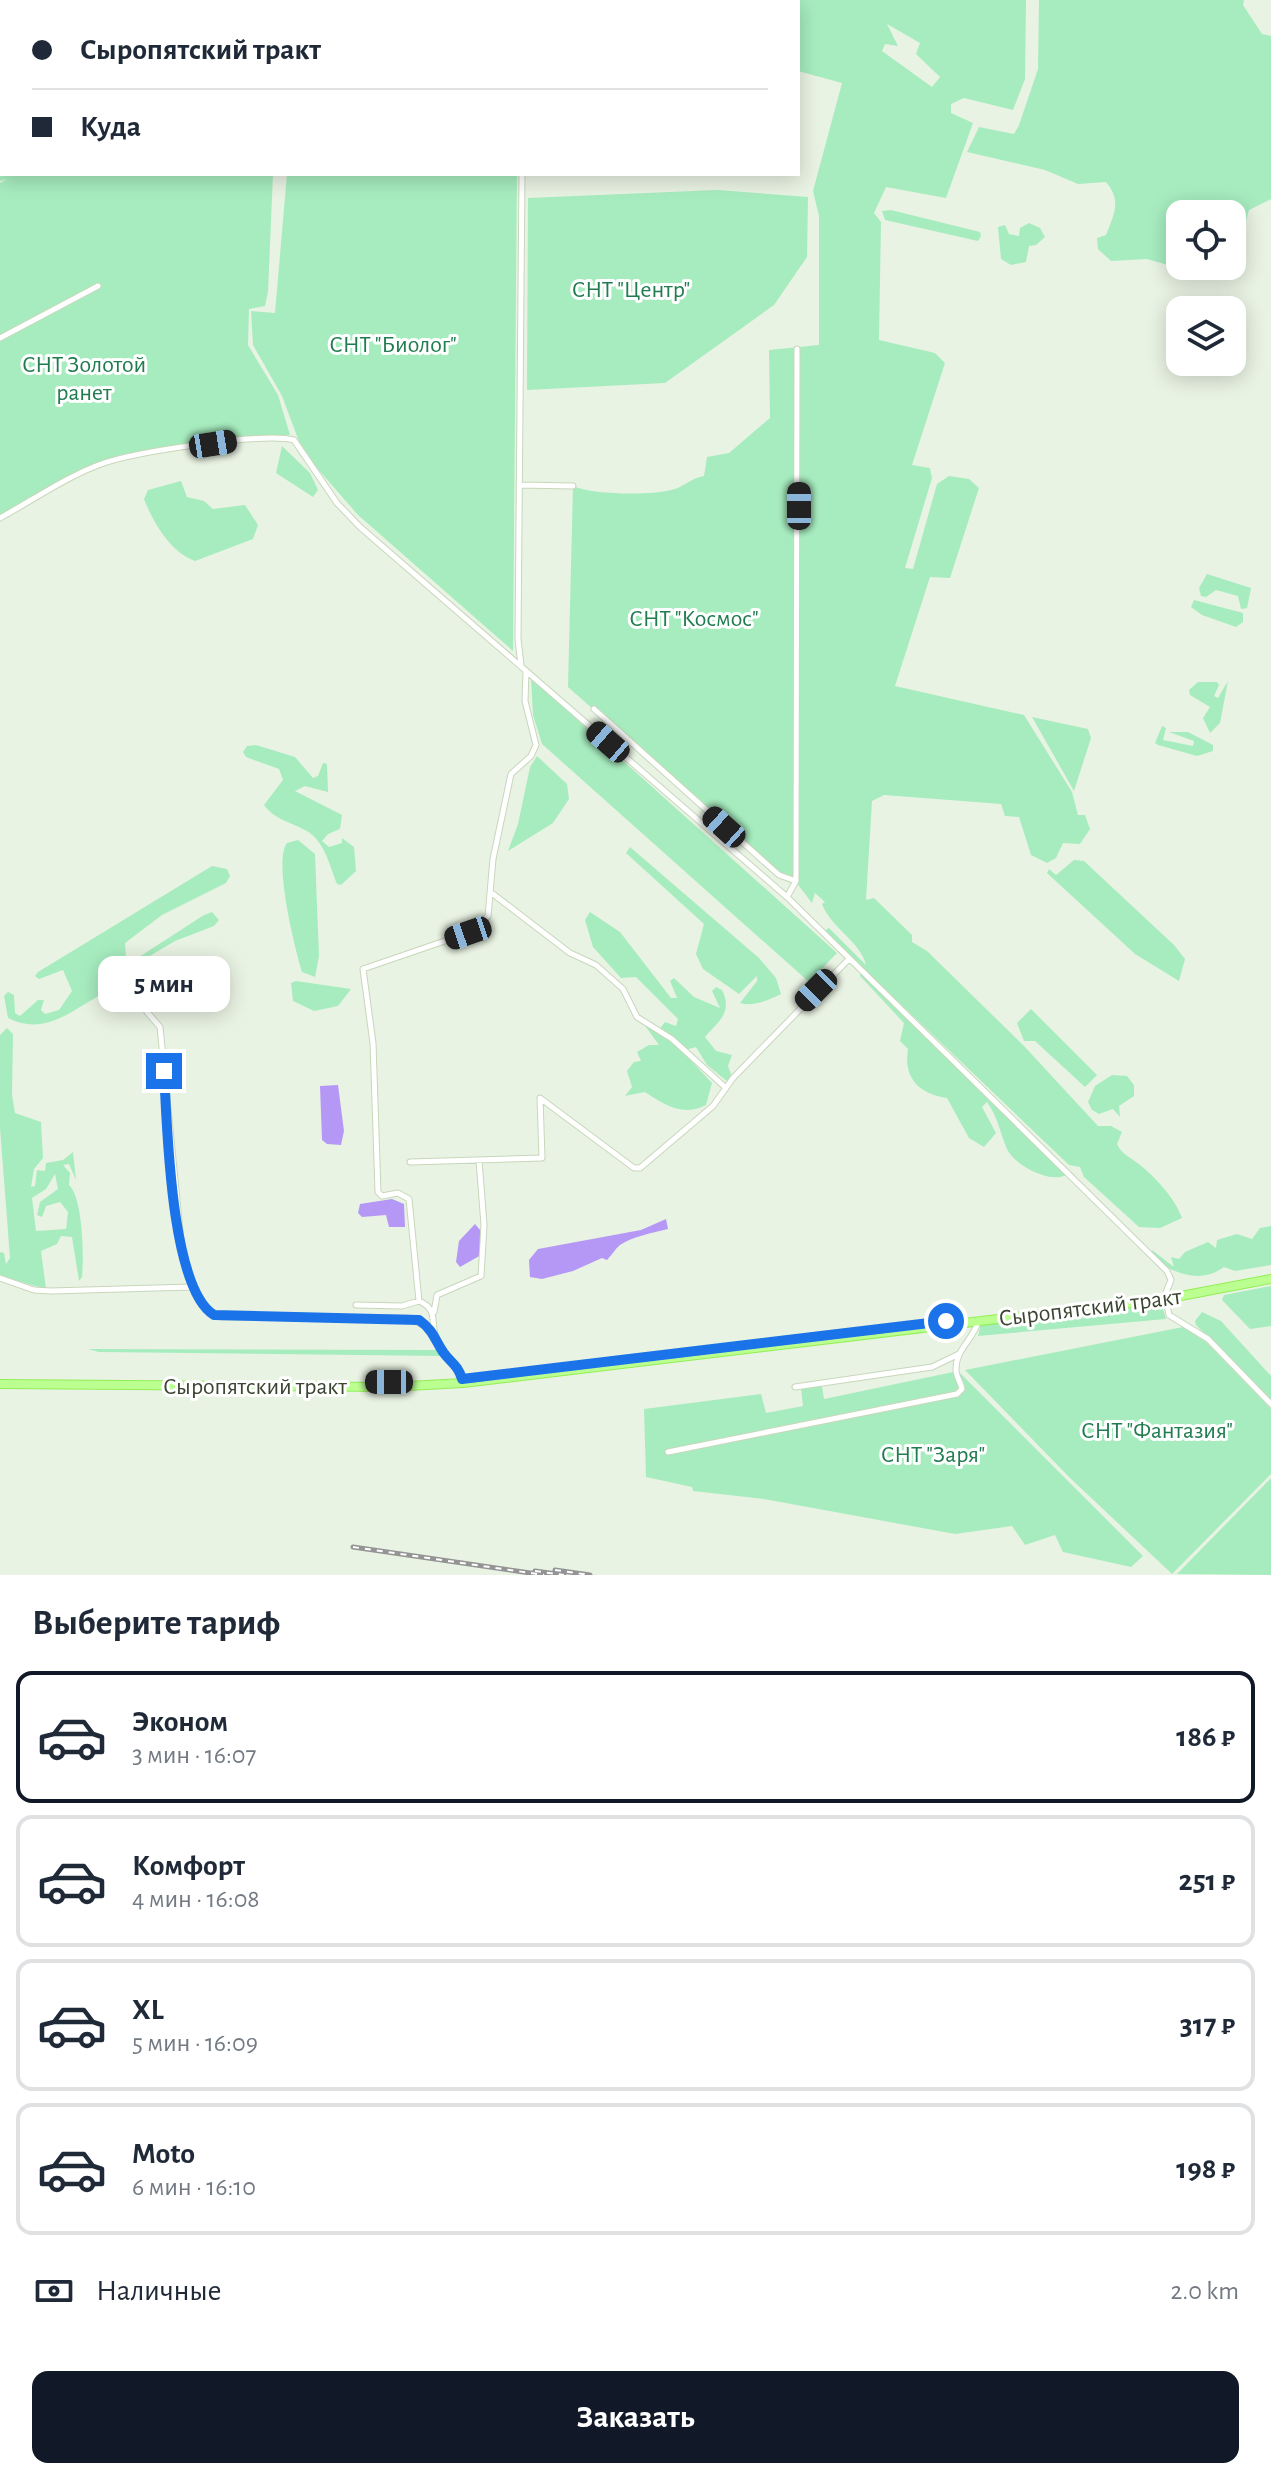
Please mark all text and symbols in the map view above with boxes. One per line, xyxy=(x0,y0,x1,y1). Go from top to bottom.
text: Сыропятский тракт xyxy=(80,35,321,65)
text: Куда xyxy=(80,112,141,142)
map controls xyxy=(1166,200,1246,376)
button: locate xyxy=(1166,200,1246,280)
park label: СНТ "Центр" xyxy=(572,278,690,302)
button: layers xyxy=(1166,296,1246,376)
park label: СНТ "Биолог" xyxy=(329,333,457,357)
park label: СНТ Золотой ранет xyxy=(22,353,146,405)
car xyxy=(187,428,239,460)
car xyxy=(787,482,811,530)
park label: СНТ "Космос" xyxy=(629,607,759,631)
car xyxy=(582,717,634,767)
car xyxy=(698,802,750,852)
car xyxy=(441,914,495,952)
callout: 5 мин xyxy=(98,955,230,1011)
car xyxy=(791,965,841,1015)
text: 5 мин xyxy=(134,971,194,997)
route end xyxy=(146,1053,182,1089)
street label: Сыропятский тракт xyxy=(997,1285,1183,1331)
route start xyxy=(928,1303,964,1339)
car xyxy=(365,1370,413,1394)
street label: Сыропятский тракт xyxy=(163,1375,347,1399)
park label: СНТ "Фантазия" xyxy=(1081,1419,1233,1443)
park label: СНТ "Заря" xyxy=(881,1443,985,1467)
text: Выберите тариф xyxy=(32,1605,280,1641)
icon: car xyxy=(36,1701,108,1773)
text: Эконом xyxy=(132,1707,228,1737)
text: 186 ₽ xyxy=(1176,1722,1235,1752)
text: 3 мин · 16:07 xyxy=(132,1742,256,1768)
icon: car xyxy=(36,1845,108,1917)
text: Комфорт xyxy=(132,1851,245,1881)
text: 251 ₽ xyxy=(1179,1866,1235,1896)
text: 4 мин · 16:08 xyxy=(132,1886,260,1912)
icon: car xyxy=(36,1989,108,2061)
text: XL xyxy=(132,1995,164,2025)
text: 317 ₽ xyxy=(1180,2010,1235,2040)
text: 5 мин · 16:09 xyxy=(132,2030,258,2056)
icon: car xyxy=(36,2133,108,2205)
text: Moto xyxy=(132,2139,195,2169)
text: 198 ₽ xyxy=(1176,2154,1235,2184)
text: 6 мин · 16:10 xyxy=(132,2174,256,2200)
icon: cash xyxy=(32,2269,76,2313)
text: Наличные xyxy=(96,2276,222,2306)
text: 2.0 km xyxy=(1171,2278,1239,2304)
button: Заказать xyxy=(32,2371,1239,2463)

